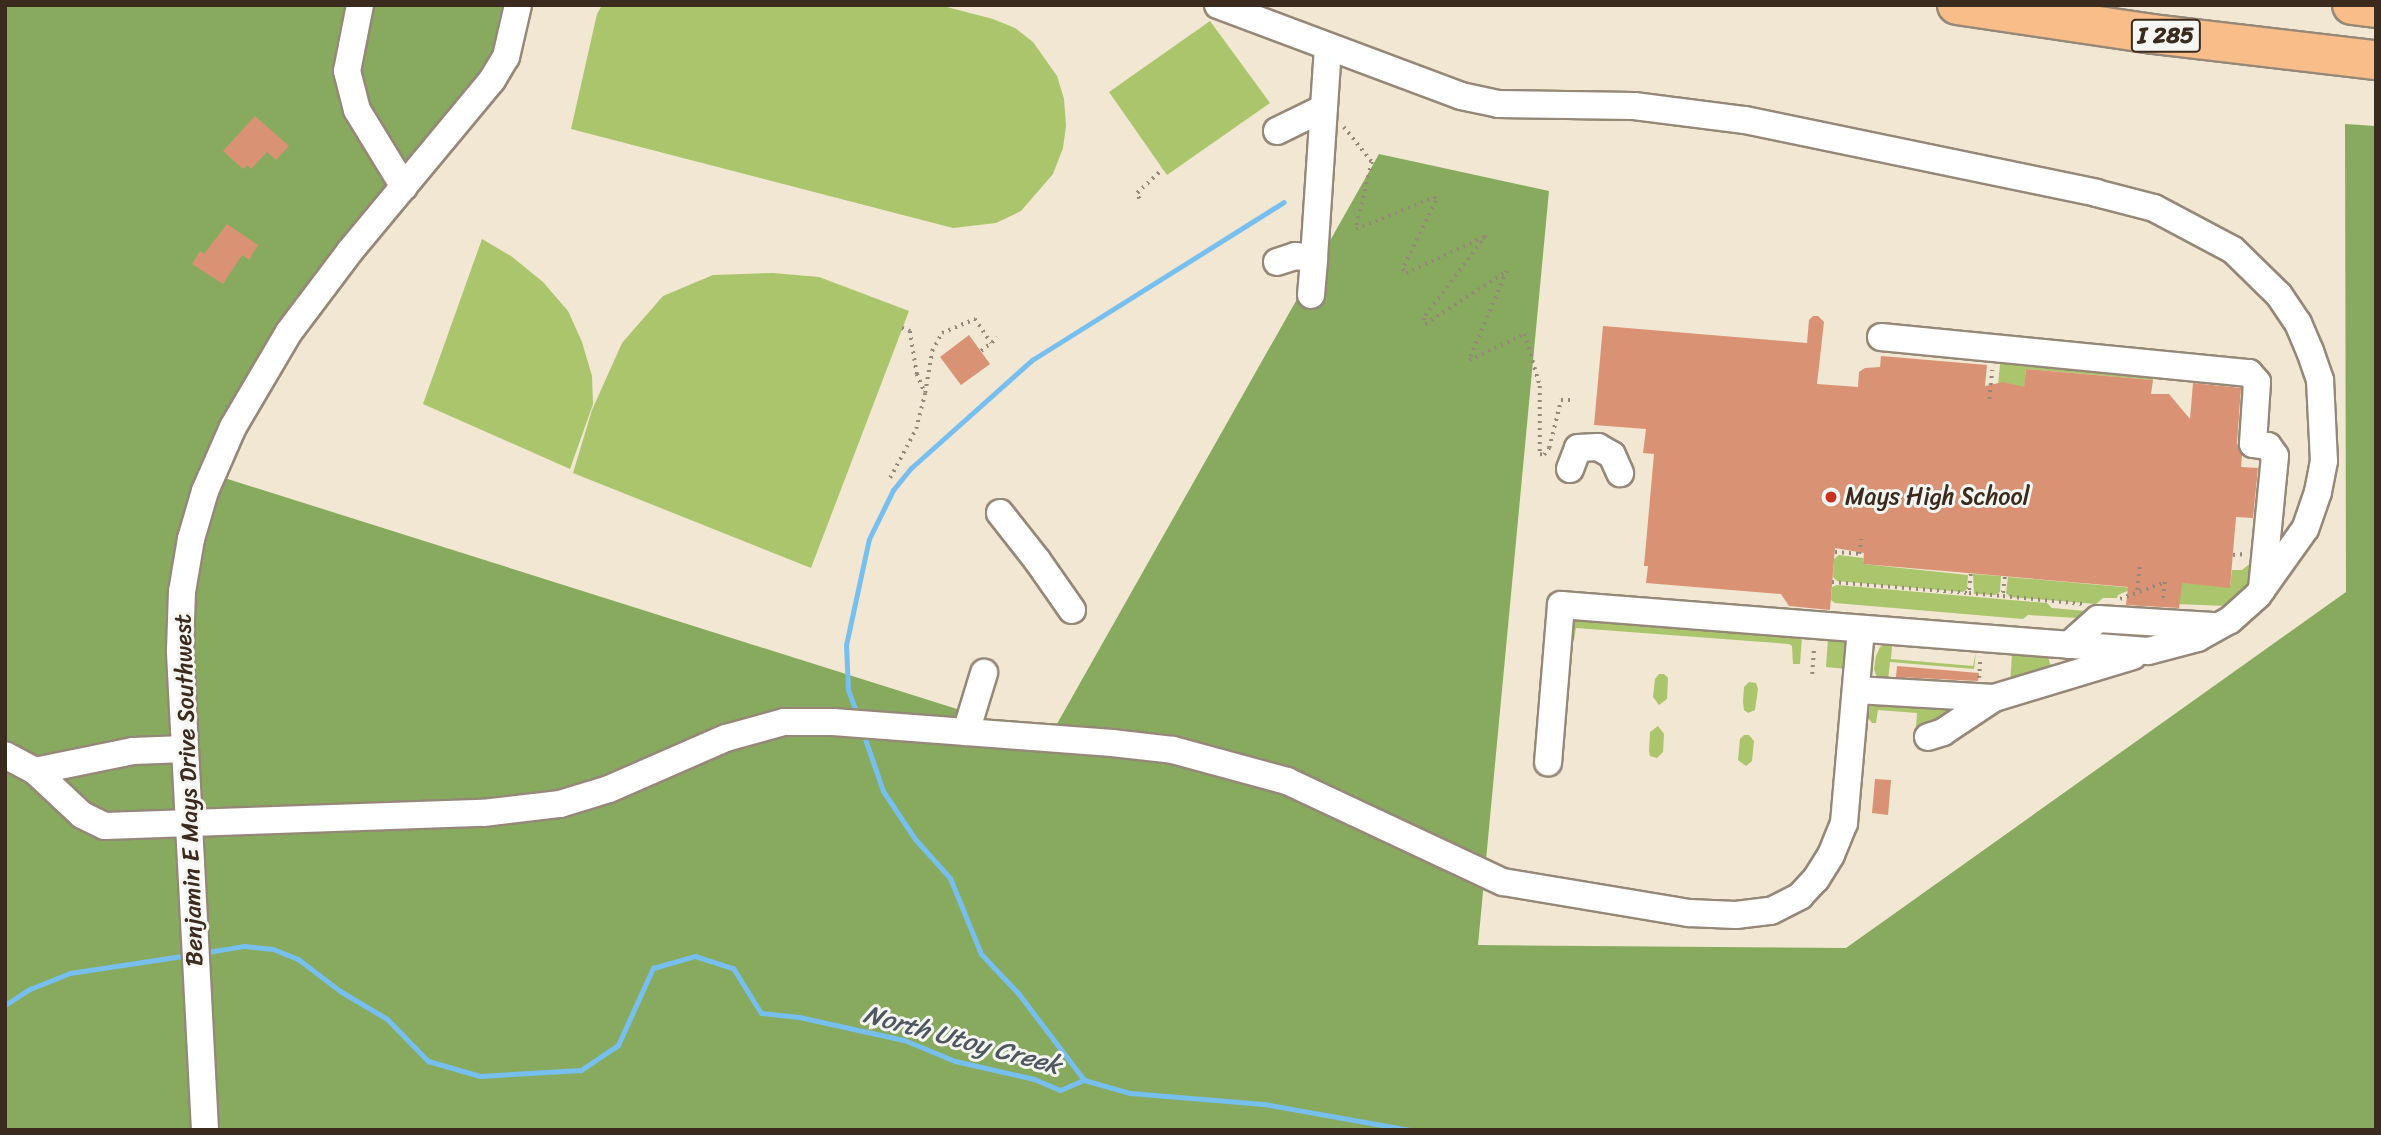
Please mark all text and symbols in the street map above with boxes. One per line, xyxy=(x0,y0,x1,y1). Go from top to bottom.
road number: I 285 xyxy=(2129,17,2203,56)
place label: Mays High School xyxy=(1845,483,2032,511)
marker: Mays High School xyxy=(1823,489,1839,505)
street label: Benjamin E Mays Drive Southwest xyxy=(168,610,210,970)
water label: North Utoy Creek xyxy=(860,999,1064,1081)

